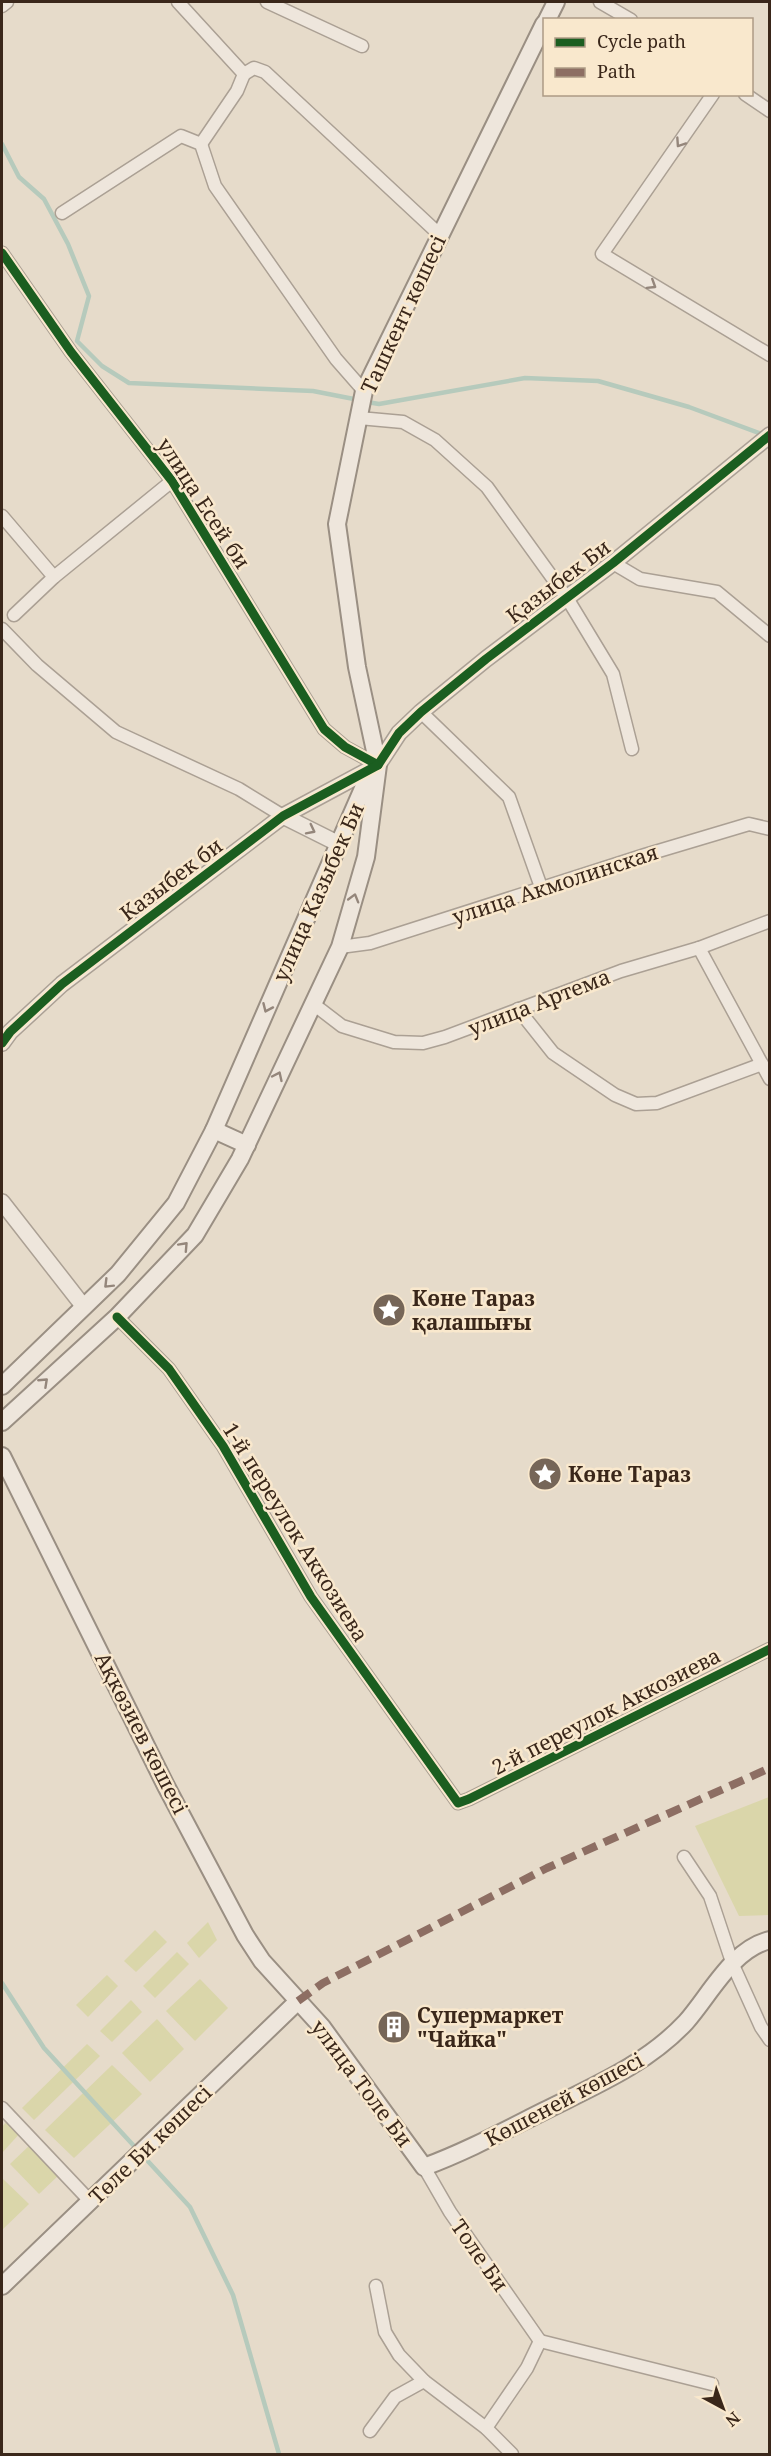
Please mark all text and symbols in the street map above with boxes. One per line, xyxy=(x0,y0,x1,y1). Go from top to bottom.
legend xyxy=(543,18,753,96)
text: Cycle path xyxy=(597,29,686,53)
text: Path xyxy=(597,59,636,83)
one-way arrow xyxy=(676,136,687,147)
street label: Ташкент көшесі xyxy=(354,230,452,398)
one-way arrow xyxy=(646,278,656,290)
street label: улица Есей би xyxy=(151,432,257,574)
street label: Қазыбек Би xyxy=(500,533,616,629)
street label: улица Казыбек Би xyxy=(266,798,370,986)
one-way arrow xyxy=(305,823,316,834)
street label: Казыбек би xyxy=(114,831,228,927)
street label: улица Акмолинская xyxy=(449,837,662,931)
one-way arrow xyxy=(347,893,359,904)
street label: улица Артема xyxy=(464,962,614,1042)
one-way arrow xyxy=(262,1002,274,1013)
one-way arrow xyxy=(270,1072,282,1083)
one-way arrow xyxy=(177,1243,188,1253)
one-way arrow xyxy=(104,1277,114,1288)
place label: Көне Тараз қалашығы xyxy=(412,1284,535,1336)
place icon: Көне Тараз қалашығы xyxy=(371,1292,407,1328)
one-way arrow xyxy=(37,1379,48,1390)
street label: 1-й переулок Аккозиева xyxy=(217,1417,375,1647)
place icon: Көне Тараз xyxy=(527,1456,563,1492)
place label: Көне Тараз xyxy=(568,1460,691,1488)
street label: 2-й переулок Аккозиева xyxy=(487,1641,725,1781)
street label: Ақкөзиев көшесі xyxy=(89,1647,195,1819)
place label: Супермаркет "Чайка" xyxy=(417,2001,564,2053)
building icon: Супермаркет "Чайка" xyxy=(376,2009,412,2045)
street label: улица Толе Би xyxy=(305,2014,419,2152)
street label: Көшеней көшесі xyxy=(480,2045,648,2153)
street label: Төле Би көшесі xyxy=(82,2078,218,2210)
street label: Толе Би xyxy=(445,2213,515,2297)
north arrow xyxy=(693,2378,753,2438)
text: N xyxy=(721,2407,745,2432)

